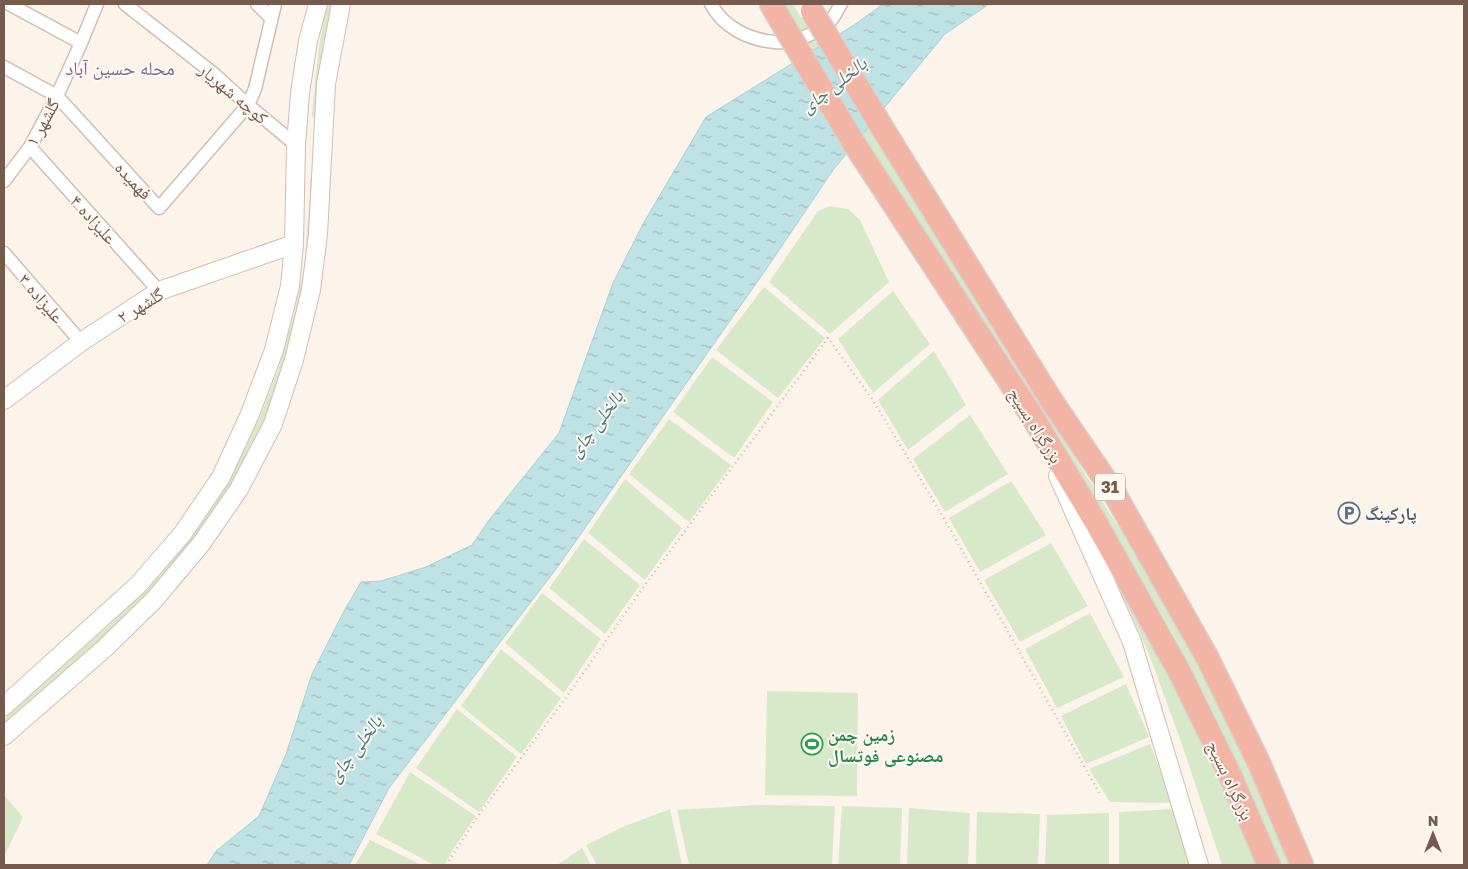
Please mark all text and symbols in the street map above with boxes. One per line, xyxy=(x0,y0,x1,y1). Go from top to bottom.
water label: بالخلی چای xyxy=(795,51,872,118)
district label: محله حسین آباد xyxy=(65,56,175,80)
street label: کوچه شهریار xyxy=(194,57,274,129)
street label: گلشهر ۱ xyxy=(20,94,64,149)
street label: فهمیده xyxy=(111,156,157,204)
street label: علیزاده ۴ xyxy=(66,190,122,248)
street label: علیزاده ۳ xyxy=(14,269,70,328)
street label: گلشهر ۲ xyxy=(113,282,168,327)
street label: بزرگراه بسیج xyxy=(1002,383,1068,468)
water label: بالخلی چای xyxy=(562,384,629,462)
road number: 31 xyxy=(1095,474,1125,501)
parking icon: پارکینگ xyxy=(1337,501,1361,525)
place label: پارکینگ xyxy=(1365,502,1417,525)
water label: بالخلی چای xyxy=(321,709,388,787)
place label: زمین چمن مصنوعی فوتسال xyxy=(828,723,943,767)
sports icon: زمین چمن مصنوعی فوتسال xyxy=(800,732,824,756)
street label: بزرگراه بسیج xyxy=(1201,737,1259,824)
north arrow xyxy=(1408,809,1458,859)
text: N xyxy=(1428,812,1438,829)

